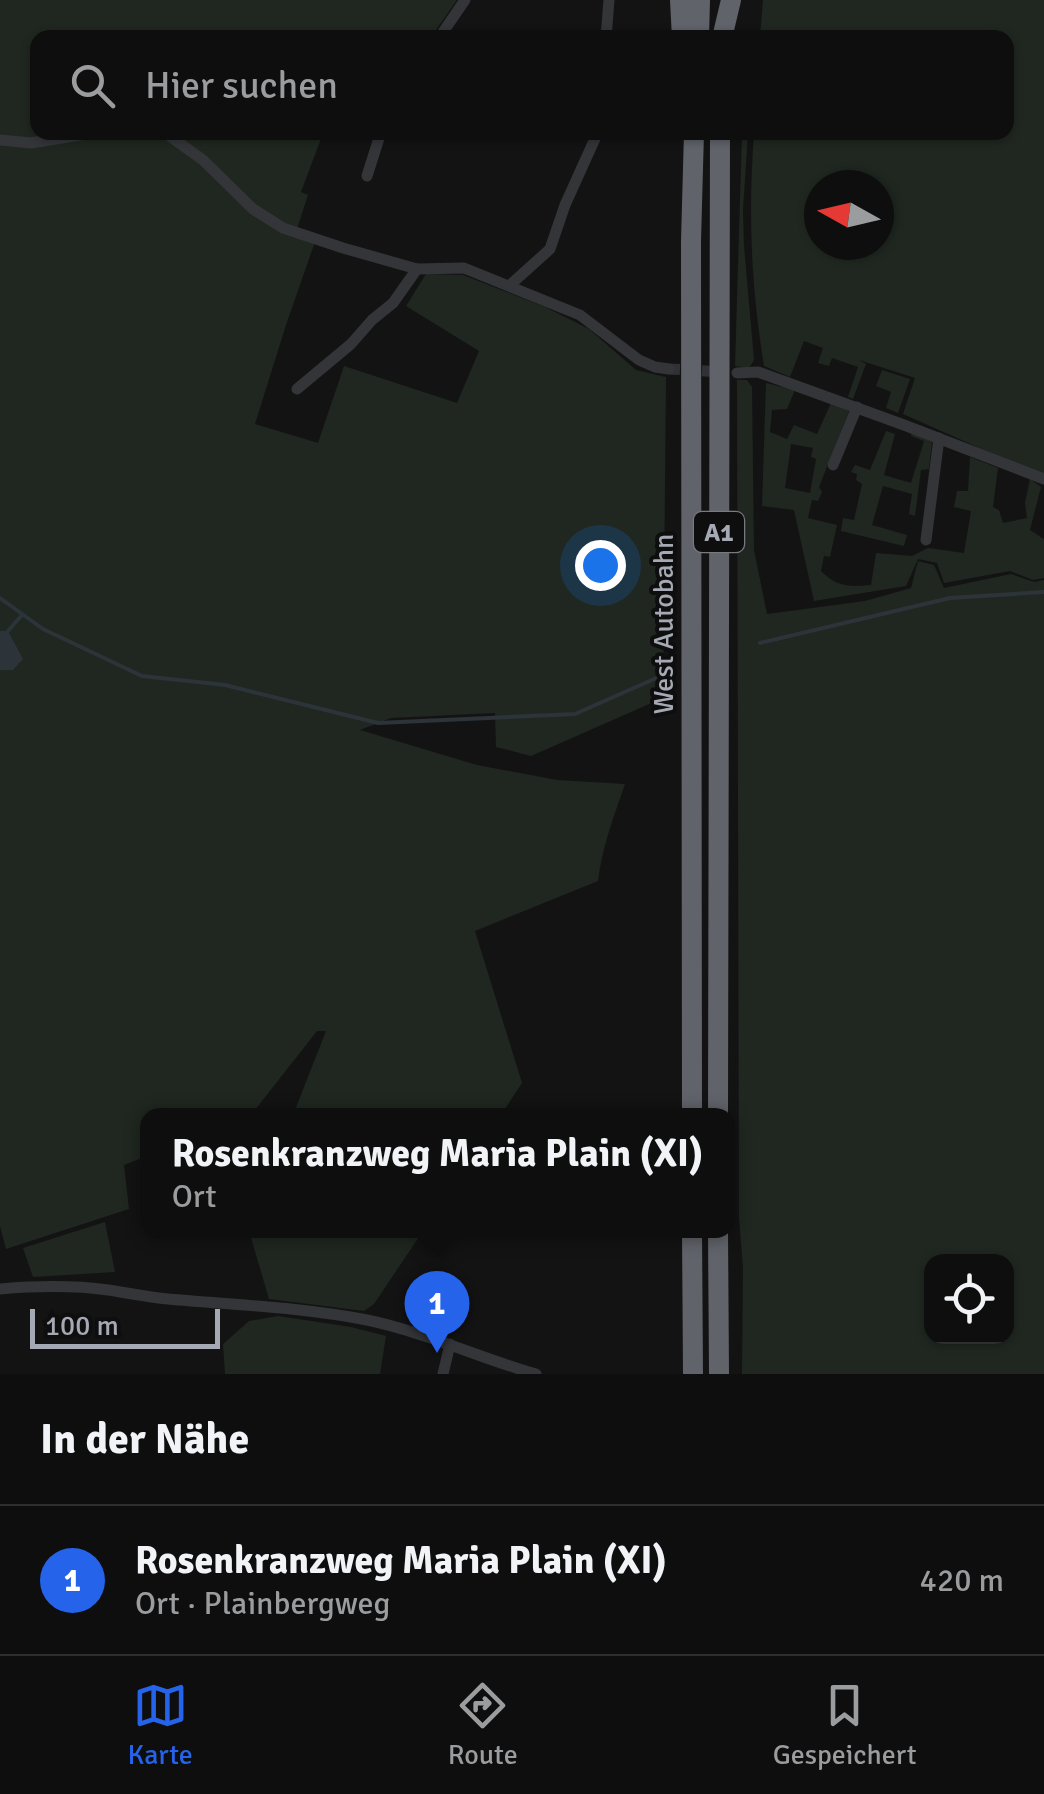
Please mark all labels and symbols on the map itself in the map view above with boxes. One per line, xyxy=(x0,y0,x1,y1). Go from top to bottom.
north arrow xyxy=(804,170,894,260)
road number: A1 xyxy=(694,512,744,552)
street label: West Autobahn xyxy=(647,534,681,714)
your location xyxy=(575,540,626,591)
pin: 1 xyxy=(404,1270,470,1353)
scale bar xyxy=(30,1304,220,1348)

